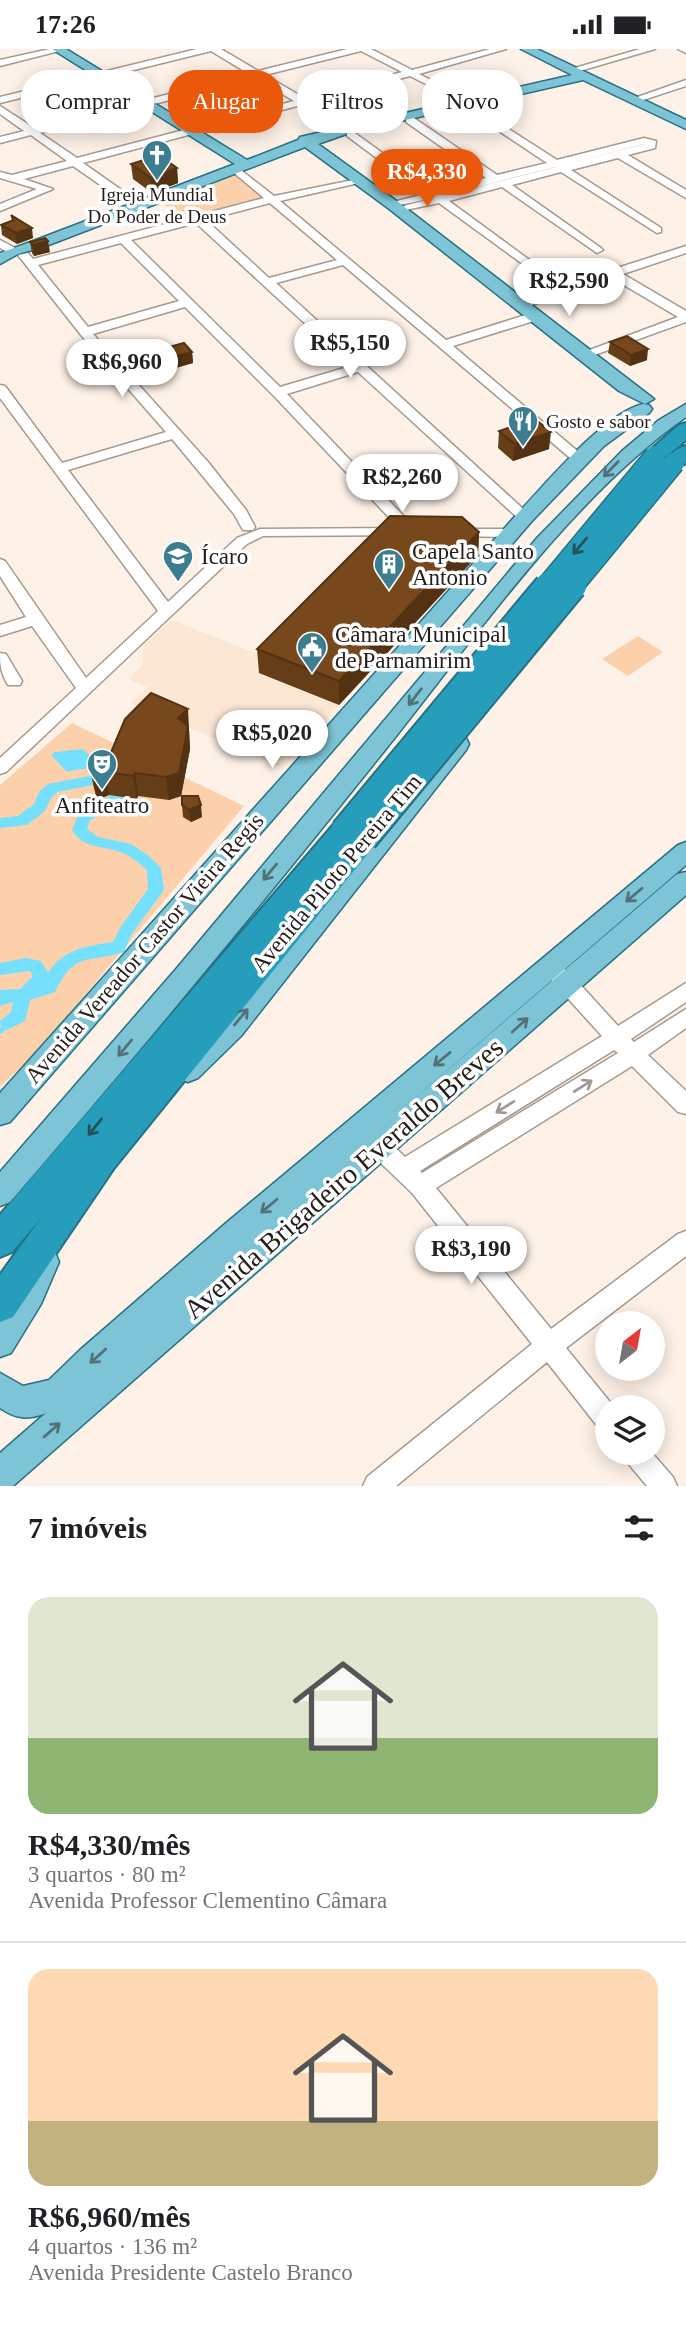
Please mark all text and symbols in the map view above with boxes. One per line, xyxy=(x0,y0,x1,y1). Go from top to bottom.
text: 17:26 xyxy=(35,10,96,39)
chip: Comprar xyxy=(21,70,154,133)
chip: Alugar xyxy=(168,70,283,133)
chip: Filtros xyxy=(297,70,408,133)
chip: Novo xyxy=(422,70,523,133)
church icon: Igreja Mundial Do Poder de Deus xyxy=(140,138,174,182)
pin: R$4,330 xyxy=(362,149,492,209)
text: R$4,330 xyxy=(387,159,467,184)
place label: Igreja Mundial Do Poder de Deus xyxy=(88,184,226,227)
pin: R$2,590 xyxy=(504,259,634,318)
text: R$2,590 xyxy=(529,268,609,293)
pin: R$5,150 xyxy=(285,321,415,380)
text: R$5,150 xyxy=(310,330,390,355)
pin: R$6,960 xyxy=(57,339,187,399)
text: R$6,960 xyxy=(82,349,162,374)
restaurant icon: Gosto e sabor xyxy=(506,404,540,448)
place label: Gosto e sabor xyxy=(546,411,651,432)
pin: R$2,260 xyxy=(337,455,467,514)
one-way arrow xyxy=(602,460,619,477)
text: R$2,260 xyxy=(362,464,442,489)
one-way arrow xyxy=(572,537,588,555)
school or university icon: Ícaro xyxy=(161,539,195,583)
place label: Capela Santo Antonio xyxy=(412,539,534,590)
place label: Ícaro xyxy=(201,544,248,569)
building icon: Capela Santo Antonio xyxy=(372,547,406,591)
place label: Câmara Municipal de Parnamirim xyxy=(335,622,507,673)
public building icon: Câmara Municipal de Parnamirim xyxy=(295,630,329,674)
one-way arrow xyxy=(407,687,422,706)
pin: R$5,020 xyxy=(207,711,337,770)
text: R$5,020 xyxy=(232,720,312,745)
theatre icon: Anfiteatro xyxy=(85,747,119,791)
street label: Avenida Piloto Pereira Tim xyxy=(246,769,427,977)
place label: Anfiteatro xyxy=(55,793,149,818)
street label: Avenida Vereador Castor Vieira Regis xyxy=(20,808,269,1089)
one-way arrow xyxy=(262,863,278,881)
one-way arrow xyxy=(625,887,643,903)
one-way arrow xyxy=(233,1008,249,1026)
one-way arrow xyxy=(511,1017,529,1033)
street label: Avenida Brigadeiro Everaldo Breves xyxy=(178,1031,509,1325)
one-way arrow xyxy=(117,1039,133,1057)
one-way arrow xyxy=(434,1051,452,1066)
one-way arrow xyxy=(572,1078,592,1092)
one-way arrow xyxy=(495,1101,515,1115)
one-way arrow xyxy=(87,1118,103,1136)
one-way arrow xyxy=(260,1198,278,1214)
pin: R$3,190 xyxy=(406,1227,536,1286)
text: R$3,190 xyxy=(431,1236,511,1261)
north arrow xyxy=(595,1311,665,1381)
map controls xyxy=(595,1311,665,1465)
one-way arrow xyxy=(89,1348,107,1364)
button: layers xyxy=(595,1395,665,1465)
one-way arrow xyxy=(42,1422,60,1438)
icon: filters xyxy=(620,1509,658,1547)
text: 7 imóveis xyxy=(28,1511,147,1544)
icon: home xyxy=(280,1643,406,1769)
text: R$4,330/mês xyxy=(28,1828,190,1861)
text: 3 quartos · 80 m² xyxy=(28,1862,186,1887)
text: Avenida Professor Clementino Câmara xyxy=(28,1888,387,1913)
icon: home xyxy=(280,2015,406,2141)
text: R$6,960/mês xyxy=(28,2200,190,2233)
text: 4 quartos · 136 m² xyxy=(28,2234,197,2259)
text: Avenida Presidente Castelo Branco xyxy=(28,2260,353,2285)

